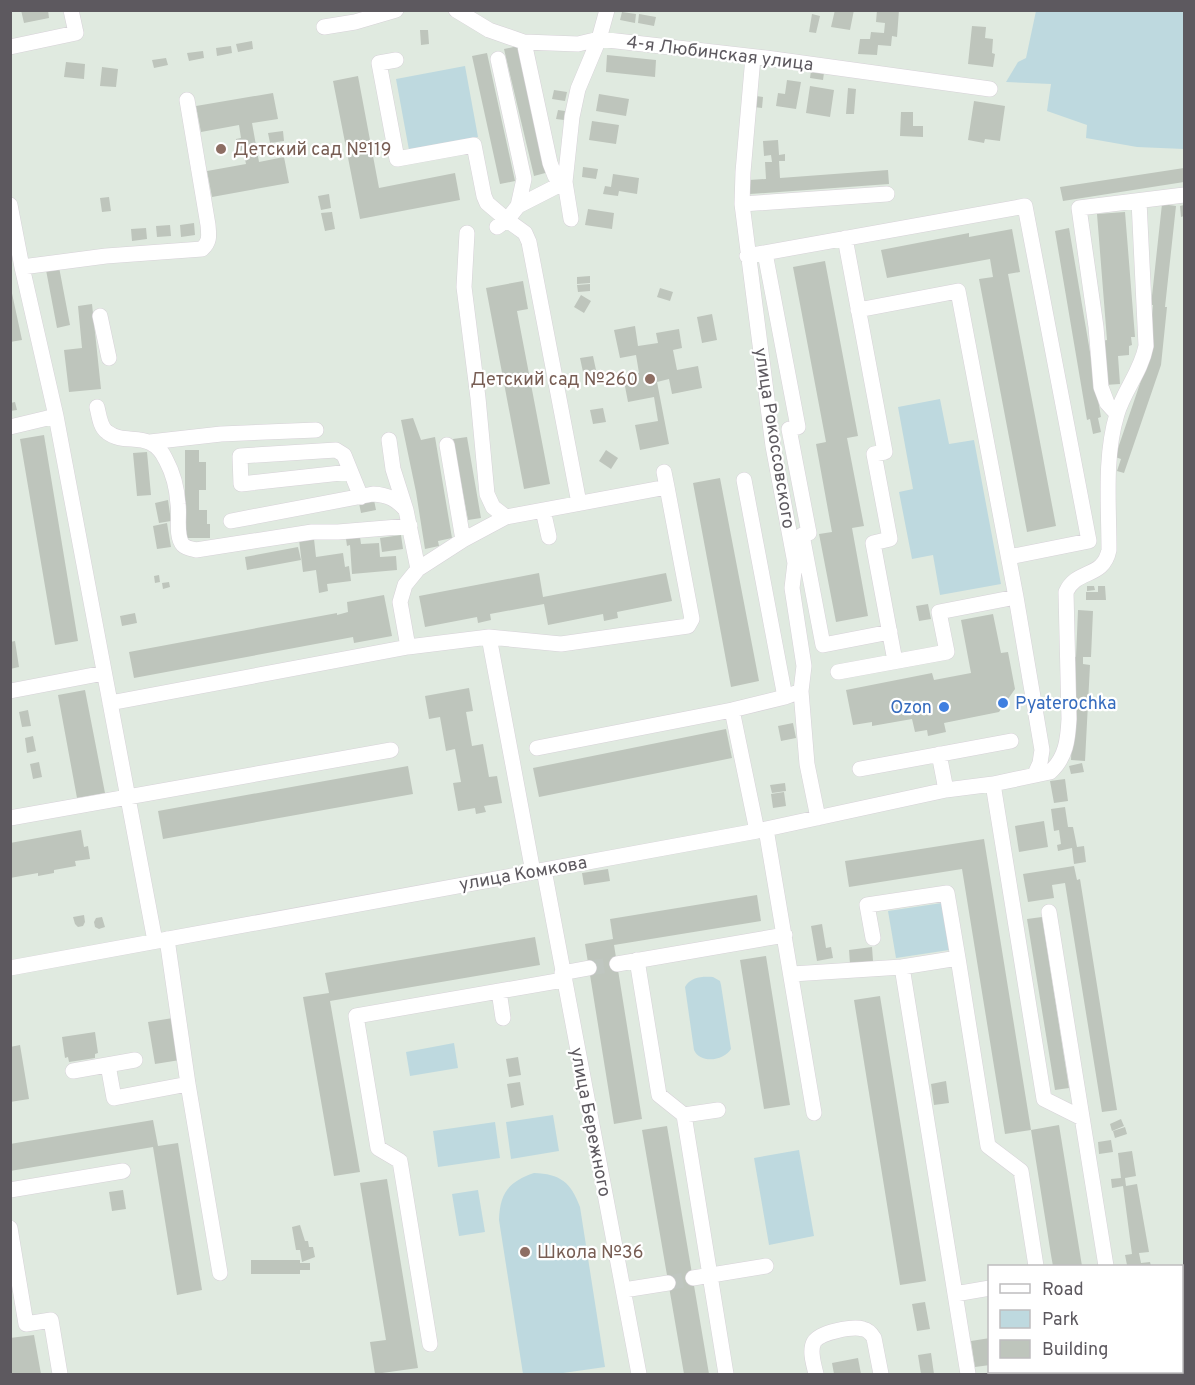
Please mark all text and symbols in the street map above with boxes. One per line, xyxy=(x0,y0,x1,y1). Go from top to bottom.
street label: 4-я Любинская улица xyxy=(625,32,815,77)
place label: Детский сад №119 xyxy=(233,139,391,162)
marker: Детский сад №119 xyxy=(214,142,228,156)
street label: улица Рокоссовского xyxy=(748,346,799,531)
place label: Детский сад №260 xyxy=(470,369,638,392)
marker: Детский сад №260 xyxy=(643,372,657,386)
place label: Pyaterochka xyxy=(1015,693,1116,716)
marker: Pyaterochka xyxy=(996,696,1010,710)
place label: Ozon xyxy=(890,697,932,720)
marker: Ozon xyxy=(937,700,951,714)
street label: улица Комкова xyxy=(457,852,589,897)
street label: улица Бережного xyxy=(564,1046,615,1199)
place label: Школа №36 xyxy=(537,1242,643,1265)
marker: Школа №36 xyxy=(518,1245,532,1259)
legend xyxy=(988,1265,1183,1373)
text: Road xyxy=(1042,1279,1084,1302)
text: Park xyxy=(1042,1309,1079,1332)
text: Building xyxy=(1042,1339,1108,1362)

